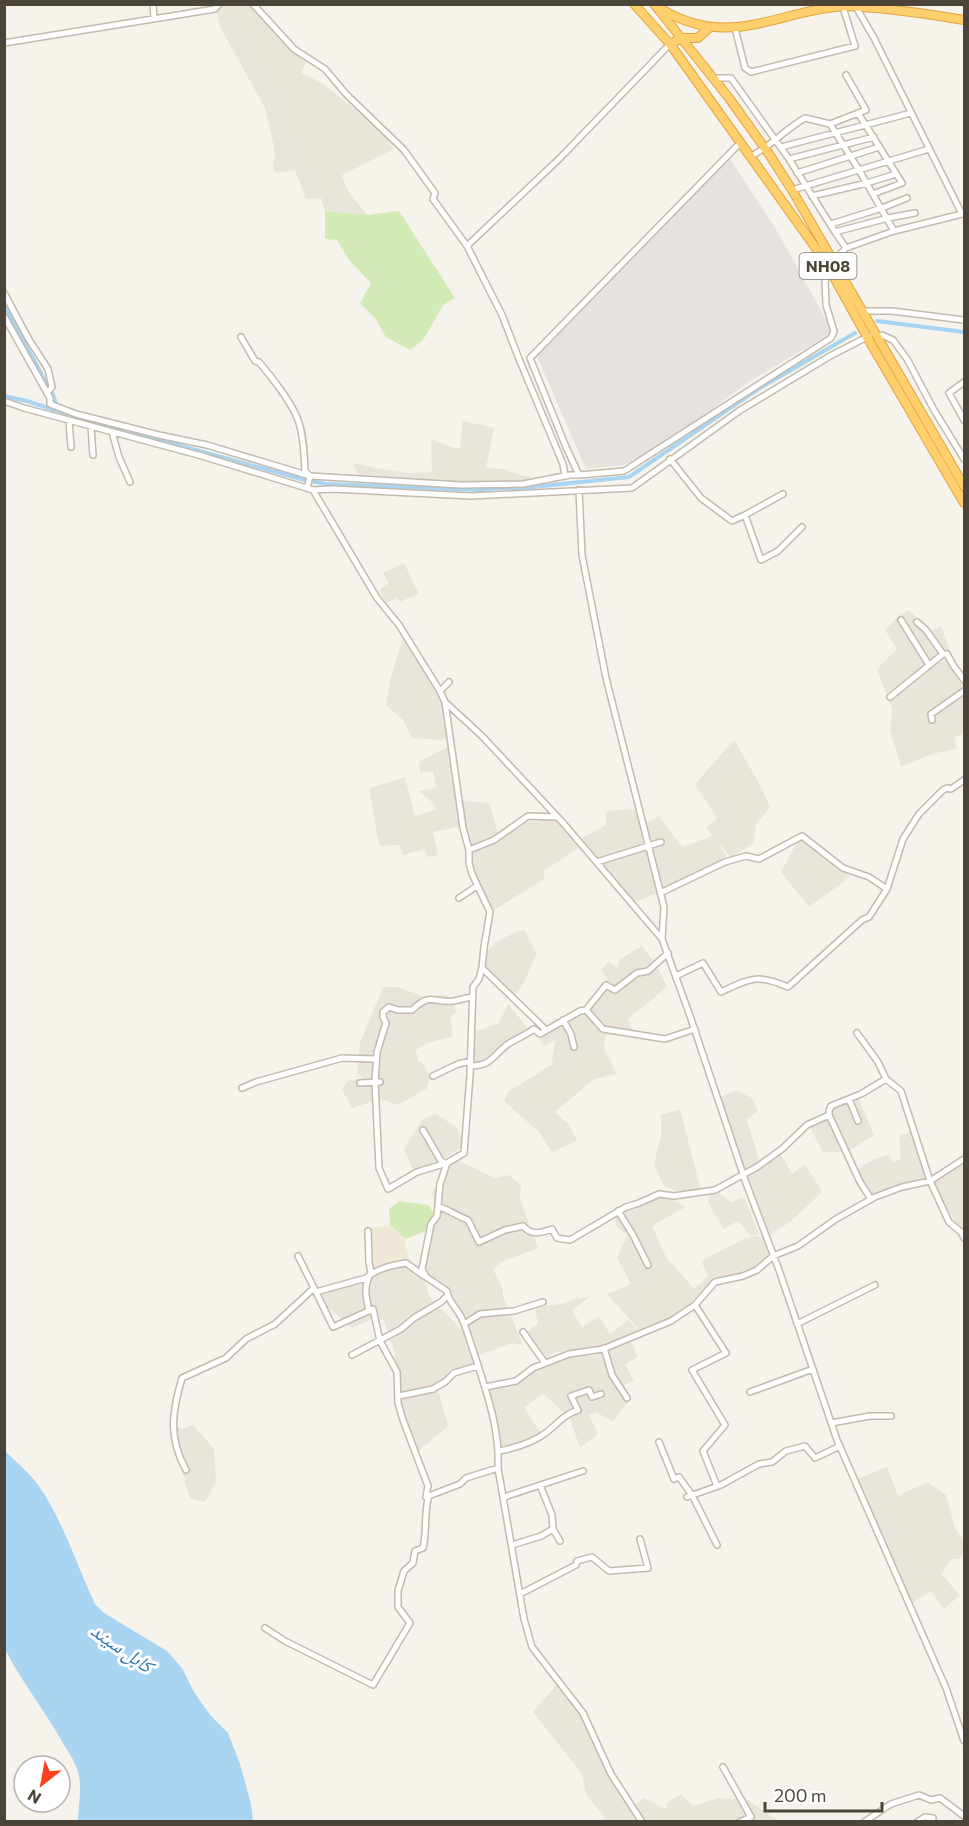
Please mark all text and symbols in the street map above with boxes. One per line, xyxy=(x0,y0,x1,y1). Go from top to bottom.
road number: NH08 xyxy=(800,253,856,279)
water label: کابل سيند xyxy=(86,1617,161,1681)
north arrow xyxy=(12,1754,72,1814)
scale bar xyxy=(765,1775,882,1813)
text: 200 m xyxy=(774,1784,827,1806)
text: N xyxy=(24,1786,44,1809)

